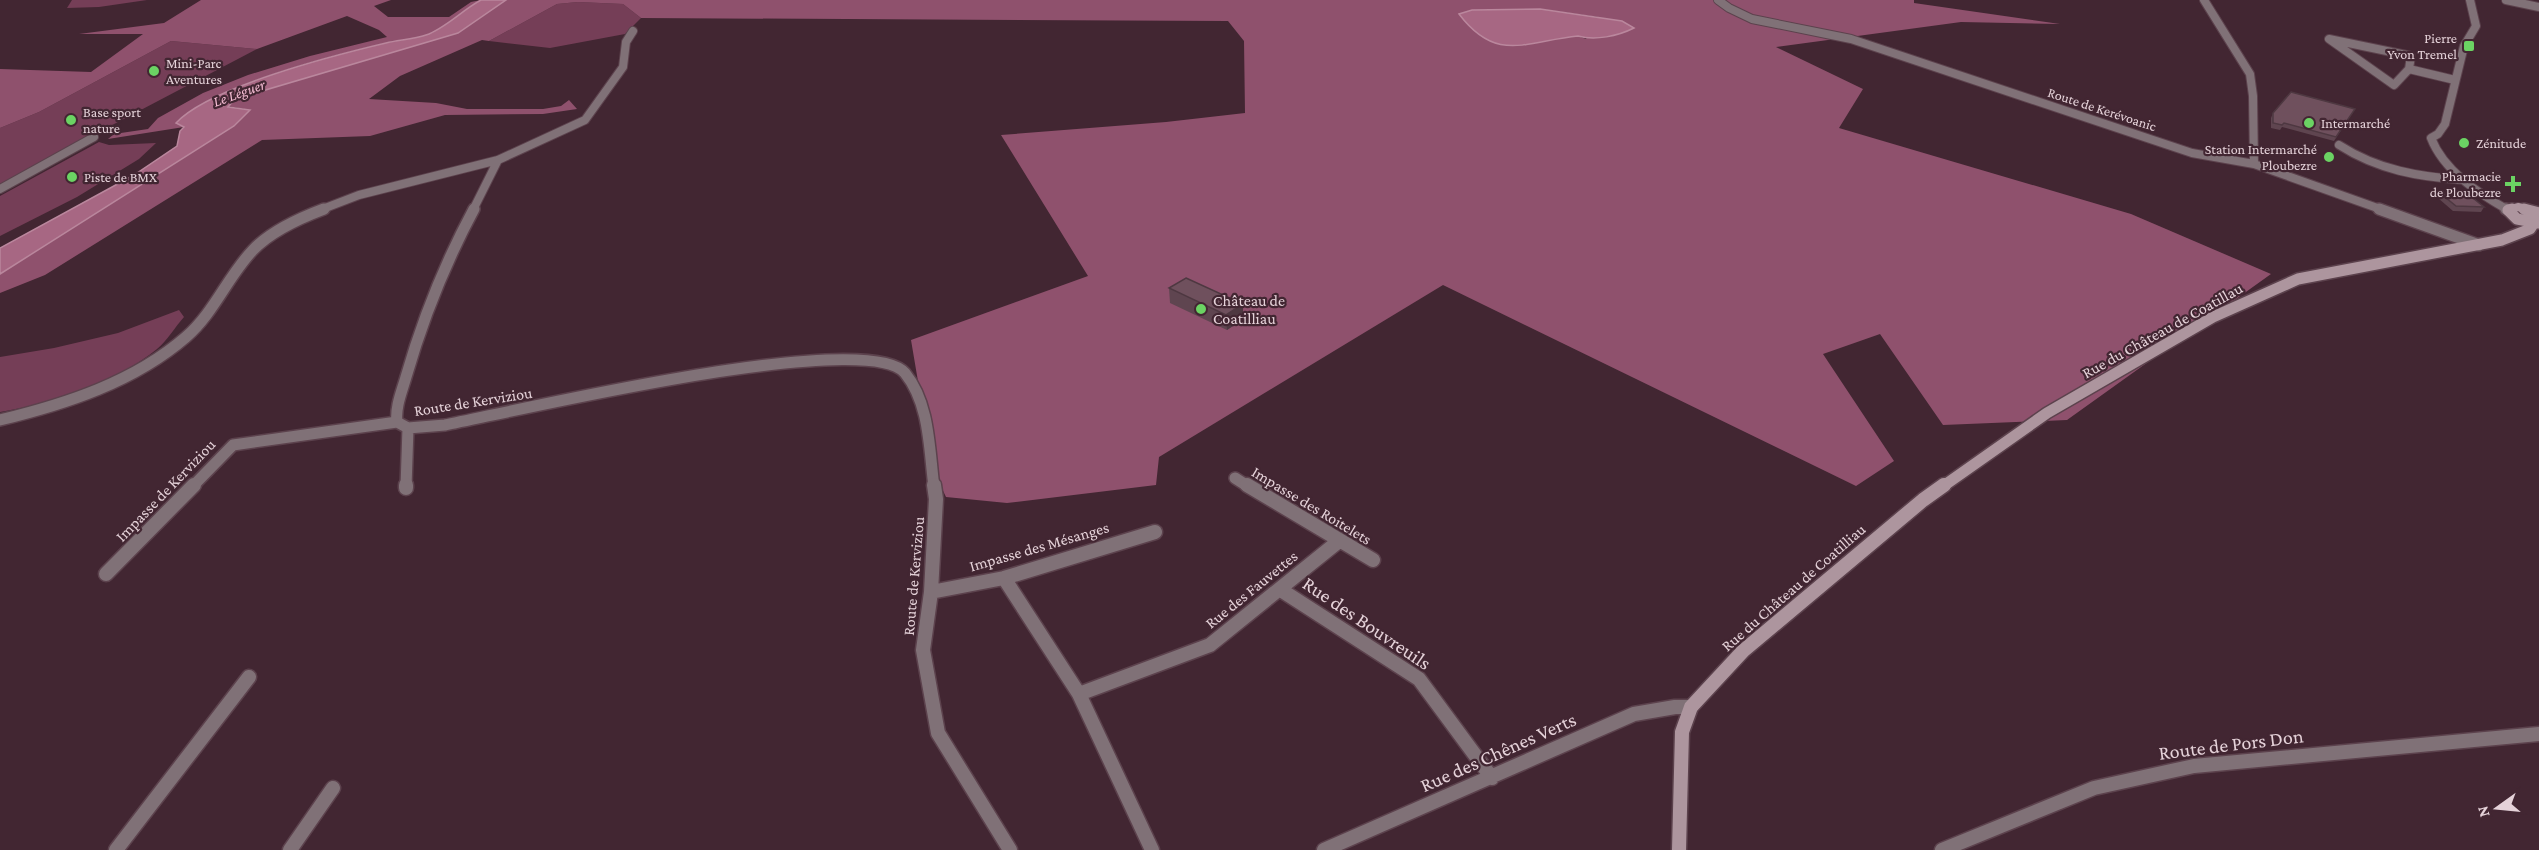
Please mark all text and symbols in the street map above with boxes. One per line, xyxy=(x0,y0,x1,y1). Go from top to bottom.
place label: Pierre Yvon Tremel xyxy=(2387,30,2457,62)
marker: Pierre Yvon Tremel xyxy=(2462,39,2476,53)
place label: Mini-Parc Aventures xyxy=(166,55,222,87)
marker: Mini-Parc Aventures xyxy=(147,64,161,78)
water label: Le Léguer xyxy=(211,76,268,111)
street label: Route de Kerévoanic xyxy=(2046,84,2158,134)
place label: Base sport nature xyxy=(83,104,141,136)
marker: Base sport nature xyxy=(64,113,78,127)
place label: Intermarché xyxy=(2321,115,2390,131)
marker: Intermarché xyxy=(2302,116,2316,130)
place label: Zénitude xyxy=(2476,135,2526,151)
marker: Zénitude xyxy=(2457,136,2471,150)
place label: Station Intermarché Ploubezre xyxy=(2205,141,2317,173)
marker: Station Intermarché Ploubezre xyxy=(2322,150,2336,164)
place label: Pharmacie de Ploubezre xyxy=(2430,168,2501,200)
place label: Piste de BMX xyxy=(84,169,157,185)
marker: Piste de BMX xyxy=(65,170,79,184)
marker: Pharmacie de Ploubezre xyxy=(2506,177,2520,191)
street label: Rue du Château de Coatillau xyxy=(2079,279,2246,382)
place label: Château de Coatilliau xyxy=(1213,292,1285,327)
marker: Château de Coatilliau xyxy=(1194,302,1208,316)
street label: Route de Kerviziou xyxy=(413,384,534,419)
street label: Impasse de Kerviziou xyxy=(112,435,220,546)
street label: Impasse des Roitelets xyxy=(1248,463,1375,549)
street label: Route de Kerviziou xyxy=(900,515,927,636)
street label: Impasse des Mésanges xyxy=(967,518,1111,576)
street label: Rue du Château de Coatilliau xyxy=(1718,520,1869,654)
street label: Rue des Fauvettes xyxy=(1202,547,1301,632)
street label: Rue des Bouvreuils xyxy=(1299,572,1435,674)
street label: Rue des Chênes Verts xyxy=(1417,708,1579,796)
street label: Route de Pors Don xyxy=(2157,724,2305,764)
north arrow xyxy=(2467,778,2527,838)
text: N xyxy=(2473,804,2493,819)

